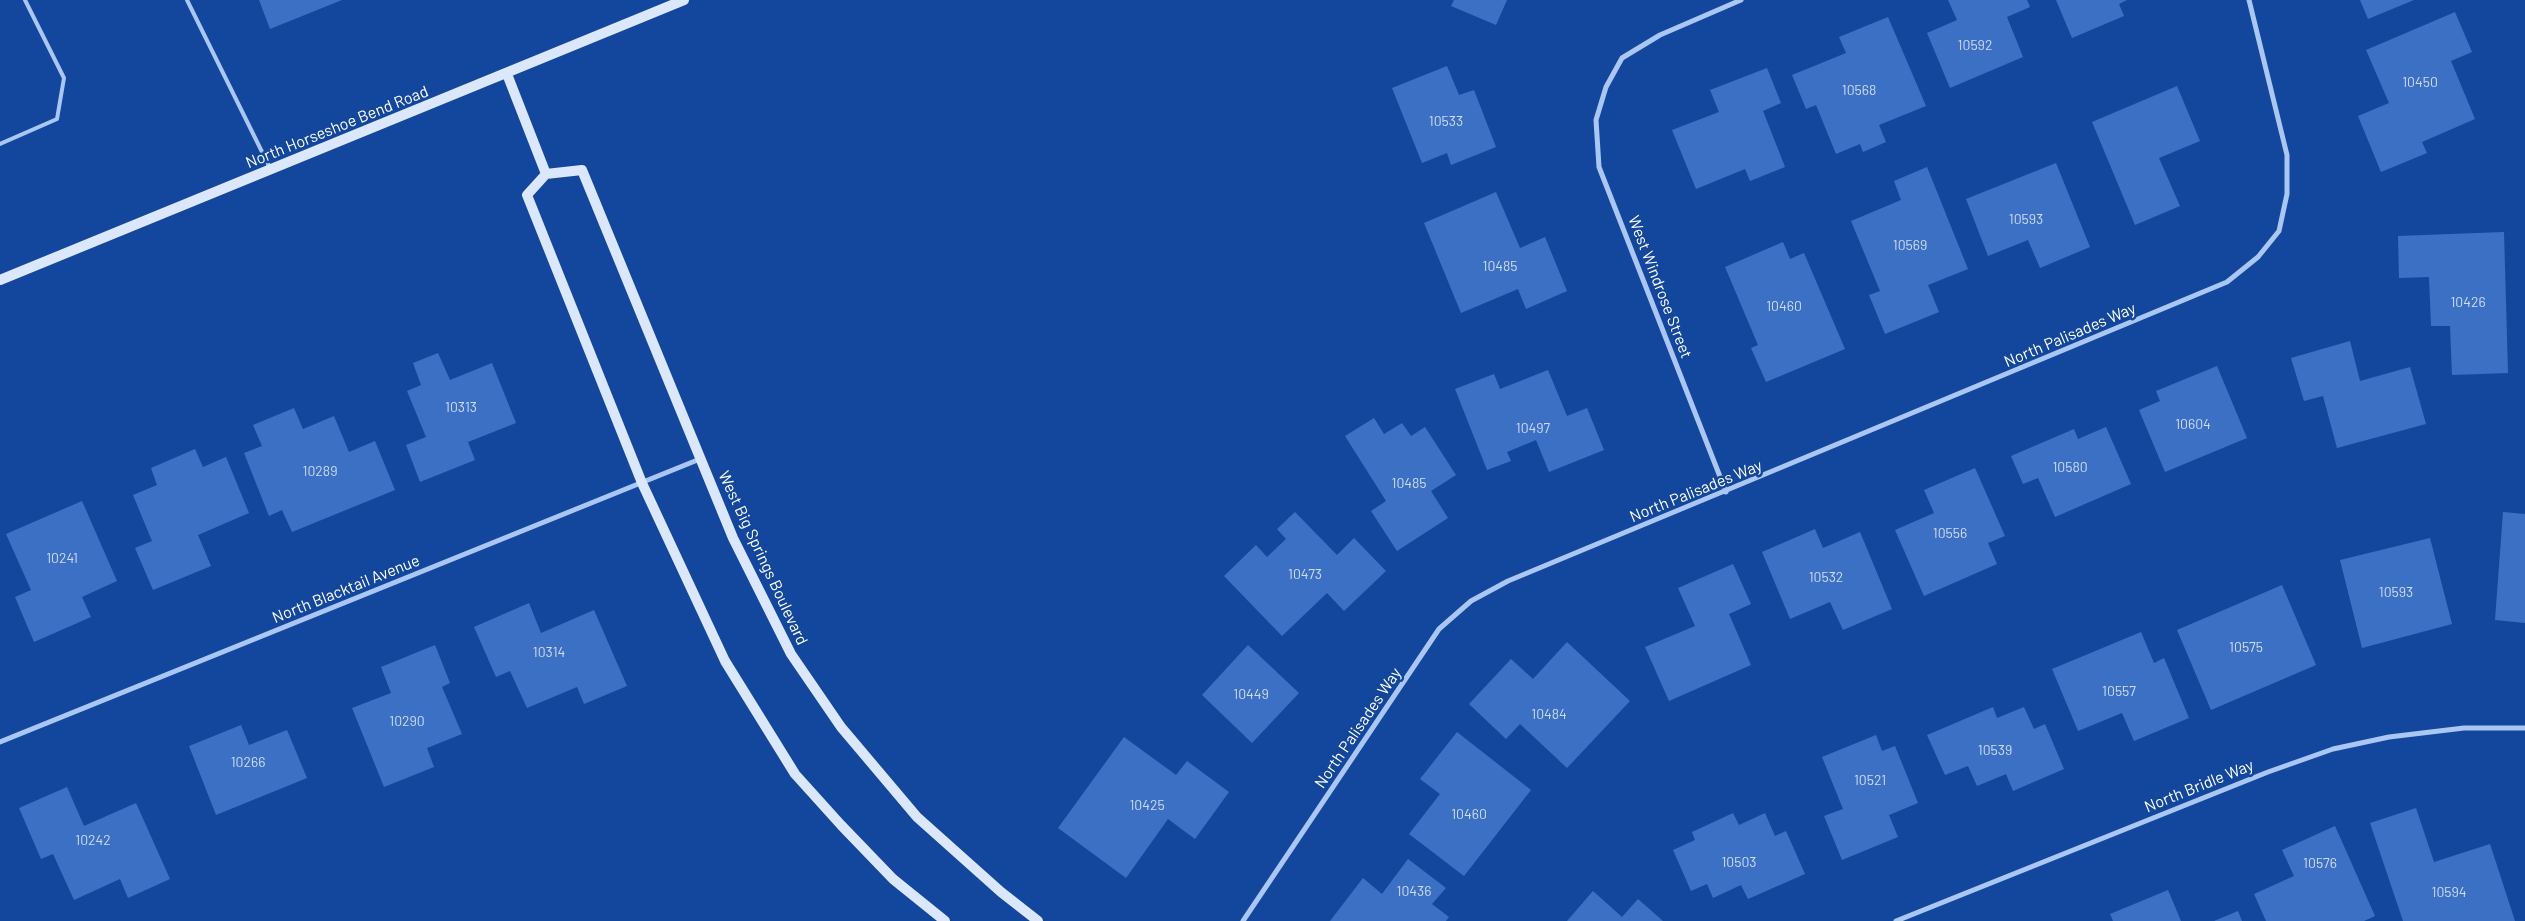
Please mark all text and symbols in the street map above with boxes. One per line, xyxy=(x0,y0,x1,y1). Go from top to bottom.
house number: 10592 xyxy=(1958,37,1992,53)
house number: 10450 xyxy=(2402,74,2438,90)
street label: North Horseshoe Bend Road xyxy=(243,82,431,172)
house number: 10568 xyxy=(1842,82,1876,98)
house number: 10533 xyxy=(1429,113,1463,129)
house number: 10593 xyxy=(2009,211,2043,227)
street label: West Windrose Street xyxy=(1624,213,1696,361)
house number: 10569 xyxy=(1893,237,1927,253)
house number: 10485 xyxy=(1482,258,1518,274)
house number: 10426 xyxy=(2450,294,2486,310)
house number: 10460 xyxy=(1766,298,1802,314)
street label: North Palisades Way xyxy=(2001,299,2139,371)
house number: 10313 xyxy=(445,399,477,415)
house number: 10604 xyxy=(2175,416,2211,432)
house number: 10497 xyxy=(1516,420,1550,436)
street label: North Palisades Way xyxy=(1627,456,1765,526)
house number: 10580 xyxy=(2052,459,2088,475)
house number: 10289 xyxy=(303,463,337,479)
street label: West Big Springs Boulevard xyxy=(714,468,812,648)
house number: 10485 xyxy=(1391,475,1427,491)
house number: 10556 xyxy=(1933,525,1967,541)
house number: 10241 xyxy=(46,550,78,566)
street label: North Blacktail Avenue xyxy=(269,551,423,627)
house number: 10473 xyxy=(1288,566,1322,582)
house number: 10532 xyxy=(1809,569,1843,585)
house number: 10593 xyxy=(2379,584,2413,600)
house number: 10575 xyxy=(2229,639,2263,655)
house number: 10314 xyxy=(533,644,565,660)
street label: North Palisades Way xyxy=(1311,664,1405,792)
house number: 10557 xyxy=(2102,683,2136,699)
house number: 10449 xyxy=(1233,686,1269,702)
house number: 10484 xyxy=(1531,706,1567,722)
house number: 10290 xyxy=(389,713,425,729)
house number: 10539 xyxy=(1978,742,2012,758)
house number: 10266 xyxy=(231,754,265,770)
street label: North Bridle Way xyxy=(2142,755,2256,817)
house number: 10521 xyxy=(1854,772,1886,788)
house number: 10425 xyxy=(1129,797,1165,813)
house number: 10460 xyxy=(1451,806,1487,822)
house number: 10242 xyxy=(75,832,111,848)
house number: 10503 xyxy=(1721,854,1757,870)
house number: 10576 xyxy=(2303,855,2337,871)
house number: 10436 xyxy=(1397,883,1431,899)
house number: 10594 xyxy=(2431,884,2467,900)

